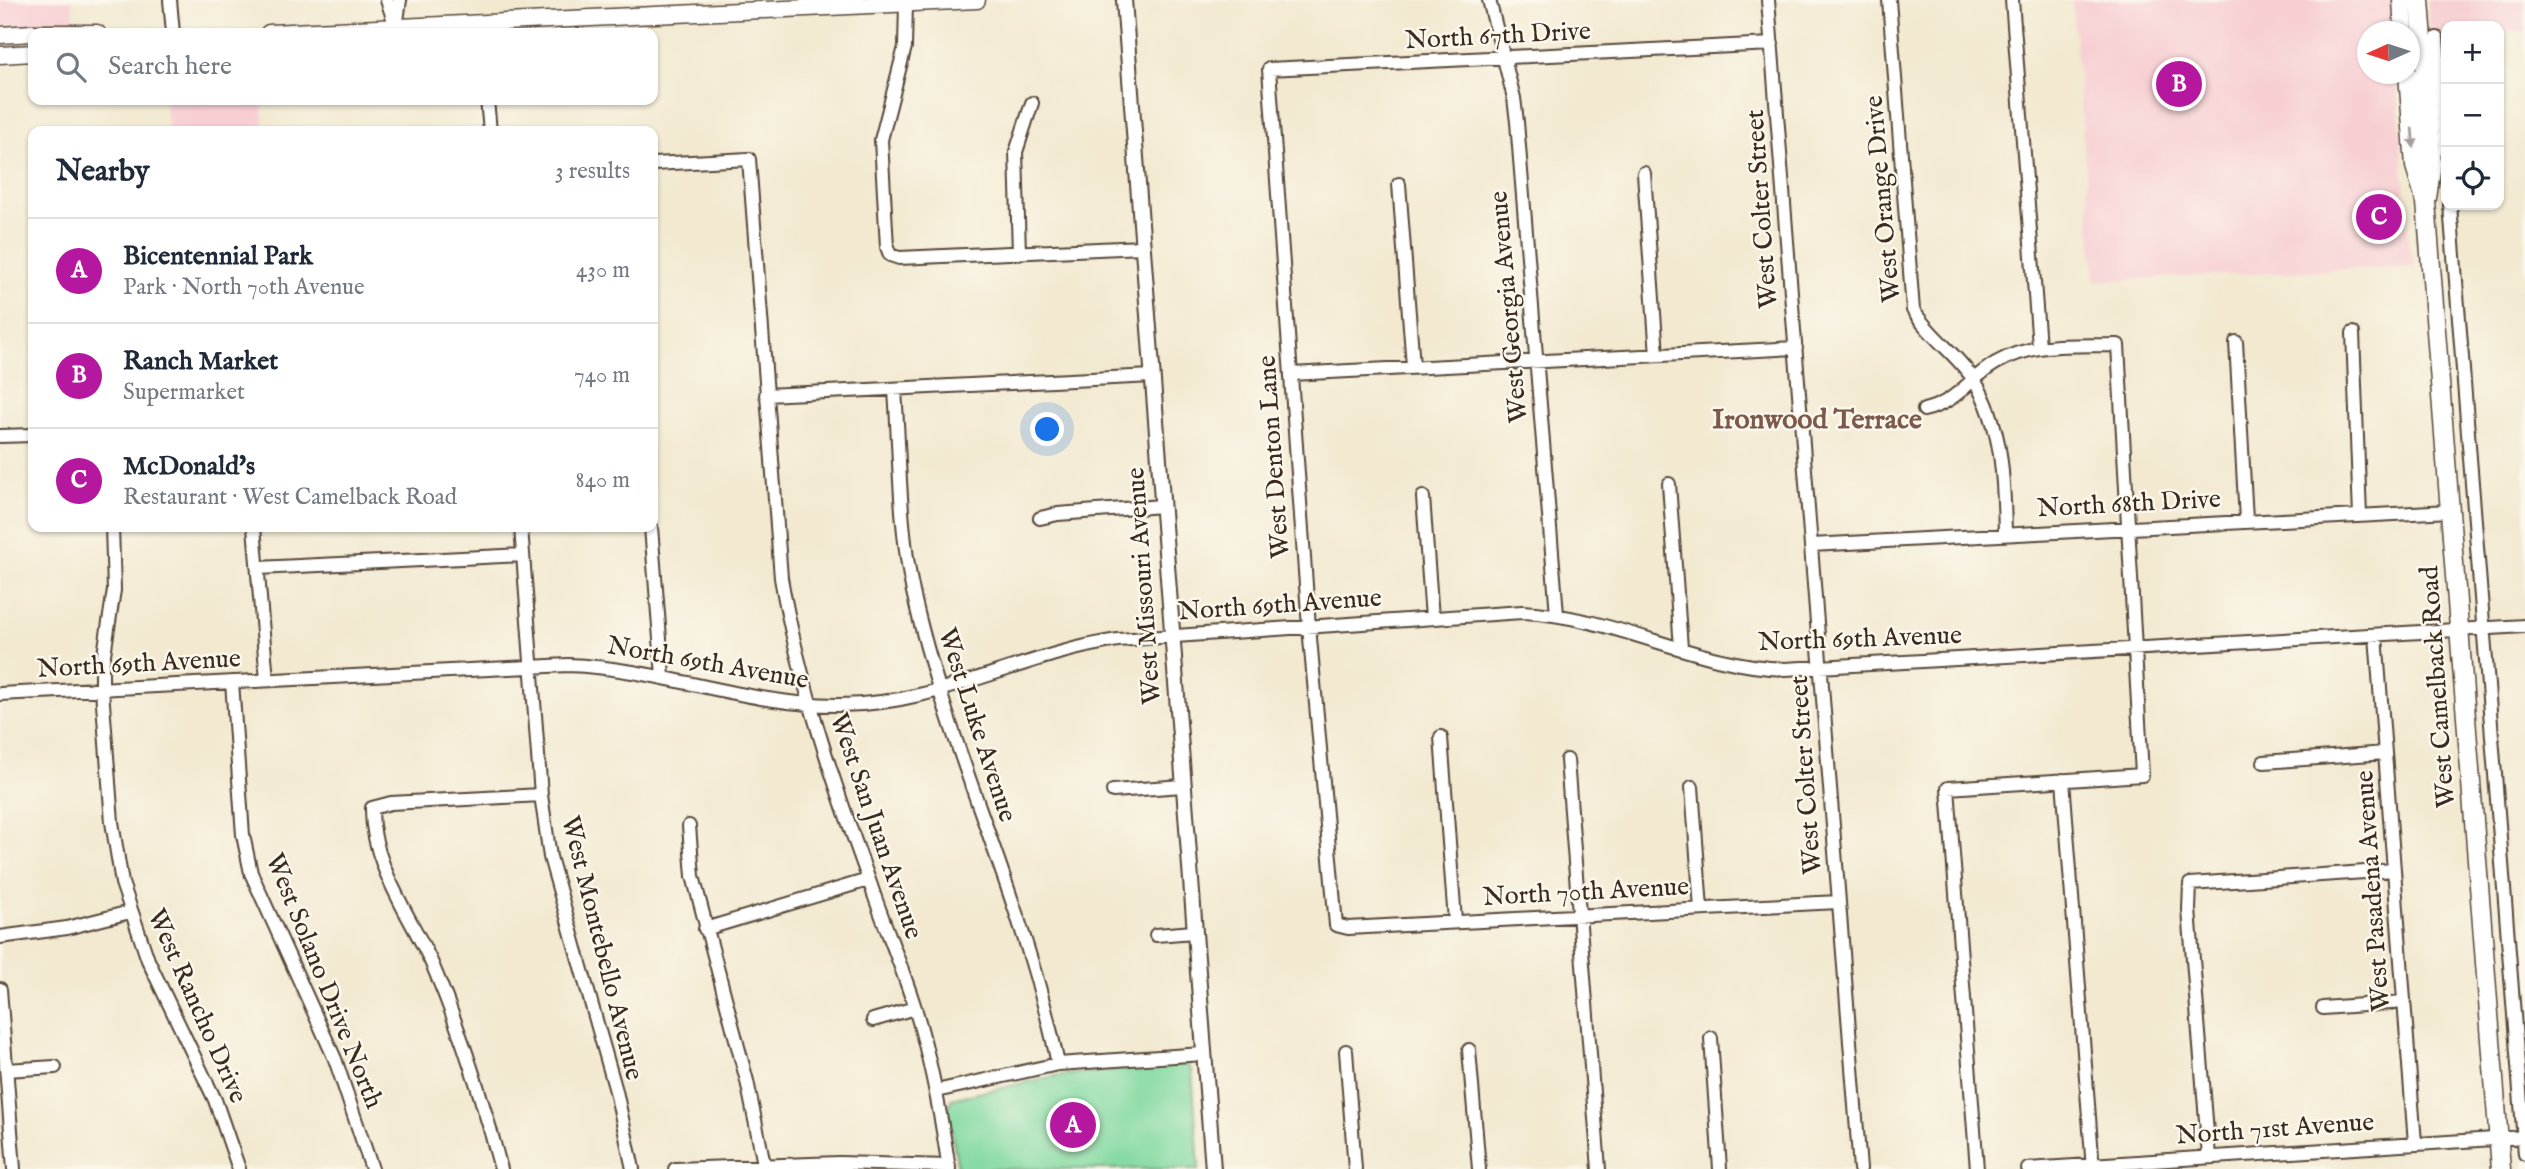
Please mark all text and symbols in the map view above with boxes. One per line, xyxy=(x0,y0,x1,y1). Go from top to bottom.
street label: North 67th Drive xyxy=(1404,15,1592,57)
north arrow xyxy=(2357,21,2420,84)
map controls xyxy=(2441,21,2504,210)
button: + xyxy=(2441,21,2504,84)
search box xyxy=(28,28,658,105)
icon: search xyxy=(52,48,90,86)
text: Search here xyxy=(108,50,232,83)
pin: B xyxy=(2156,58,2202,110)
button: − xyxy=(2441,84,2504,147)
street label: West Orange Drive xyxy=(1858,94,1908,304)
street label: West Colter Street xyxy=(1739,108,1785,310)
one-way arrow xyxy=(2408,128,2419,150)
button: locate xyxy=(2441,147,2504,210)
text: Nearby xyxy=(56,153,149,191)
text: 3 results xyxy=(555,157,630,186)
street label: West Georgia Avenue xyxy=(1482,190,1536,424)
pin: C xyxy=(2356,191,2402,243)
text: Bicentennial Park xyxy=(123,240,313,273)
text: A xyxy=(71,256,87,285)
text: 430 m xyxy=(576,256,630,285)
text: Park · North 70th Avenue xyxy=(123,273,365,302)
text: Ranch Market xyxy=(123,345,278,378)
street label: West Denton Lane xyxy=(1250,354,1298,560)
text: B xyxy=(71,361,87,390)
text: 740 m xyxy=(574,361,630,390)
text: Supermarket xyxy=(123,378,245,407)
district label: Ironwood Terrace xyxy=(1712,403,1922,438)
your location xyxy=(1030,412,1064,446)
text: McDonald's xyxy=(123,450,255,483)
text: C xyxy=(71,466,87,495)
text: 840 m xyxy=(576,466,630,495)
street label: West Missouri Avenue xyxy=(1119,466,1169,706)
text: Restaurant · West Camelback Road xyxy=(123,483,457,512)
street label: North 68th Drive xyxy=(2036,483,2222,525)
street label: West Camelback Road xyxy=(2413,565,2463,809)
street label: North 69th Avenue xyxy=(1177,581,1383,629)
street label: North 69th Avenue xyxy=(1758,619,1963,659)
street label: West Luke Avenue xyxy=(930,624,1024,826)
street label: North 69th Avenue xyxy=(605,629,811,697)
street label: North 69th Avenue xyxy=(36,642,242,686)
street label: West Colter Street xyxy=(1783,674,1829,876)
street label: West San Juan Avenue xyxy=(822,709,930,943)
street label: West Pasadena Avenue xyxy=(2348,769,2398,1013)
street label: West Montebello Avenue xyxy=(553,813,651,1084)
street label: West Solano Drive North xyxy=(258,848,390,1114)
street label: North 70th Avenue xyxy=(1482,870,1690,914)
street label: West Rancho Drive xyxy=(139,904,255,1108)
pin: A xyxy=(1050,1099,1096,1151)
street label: North 71st Avenue xyxy=(2175,1106,2375,1152)

